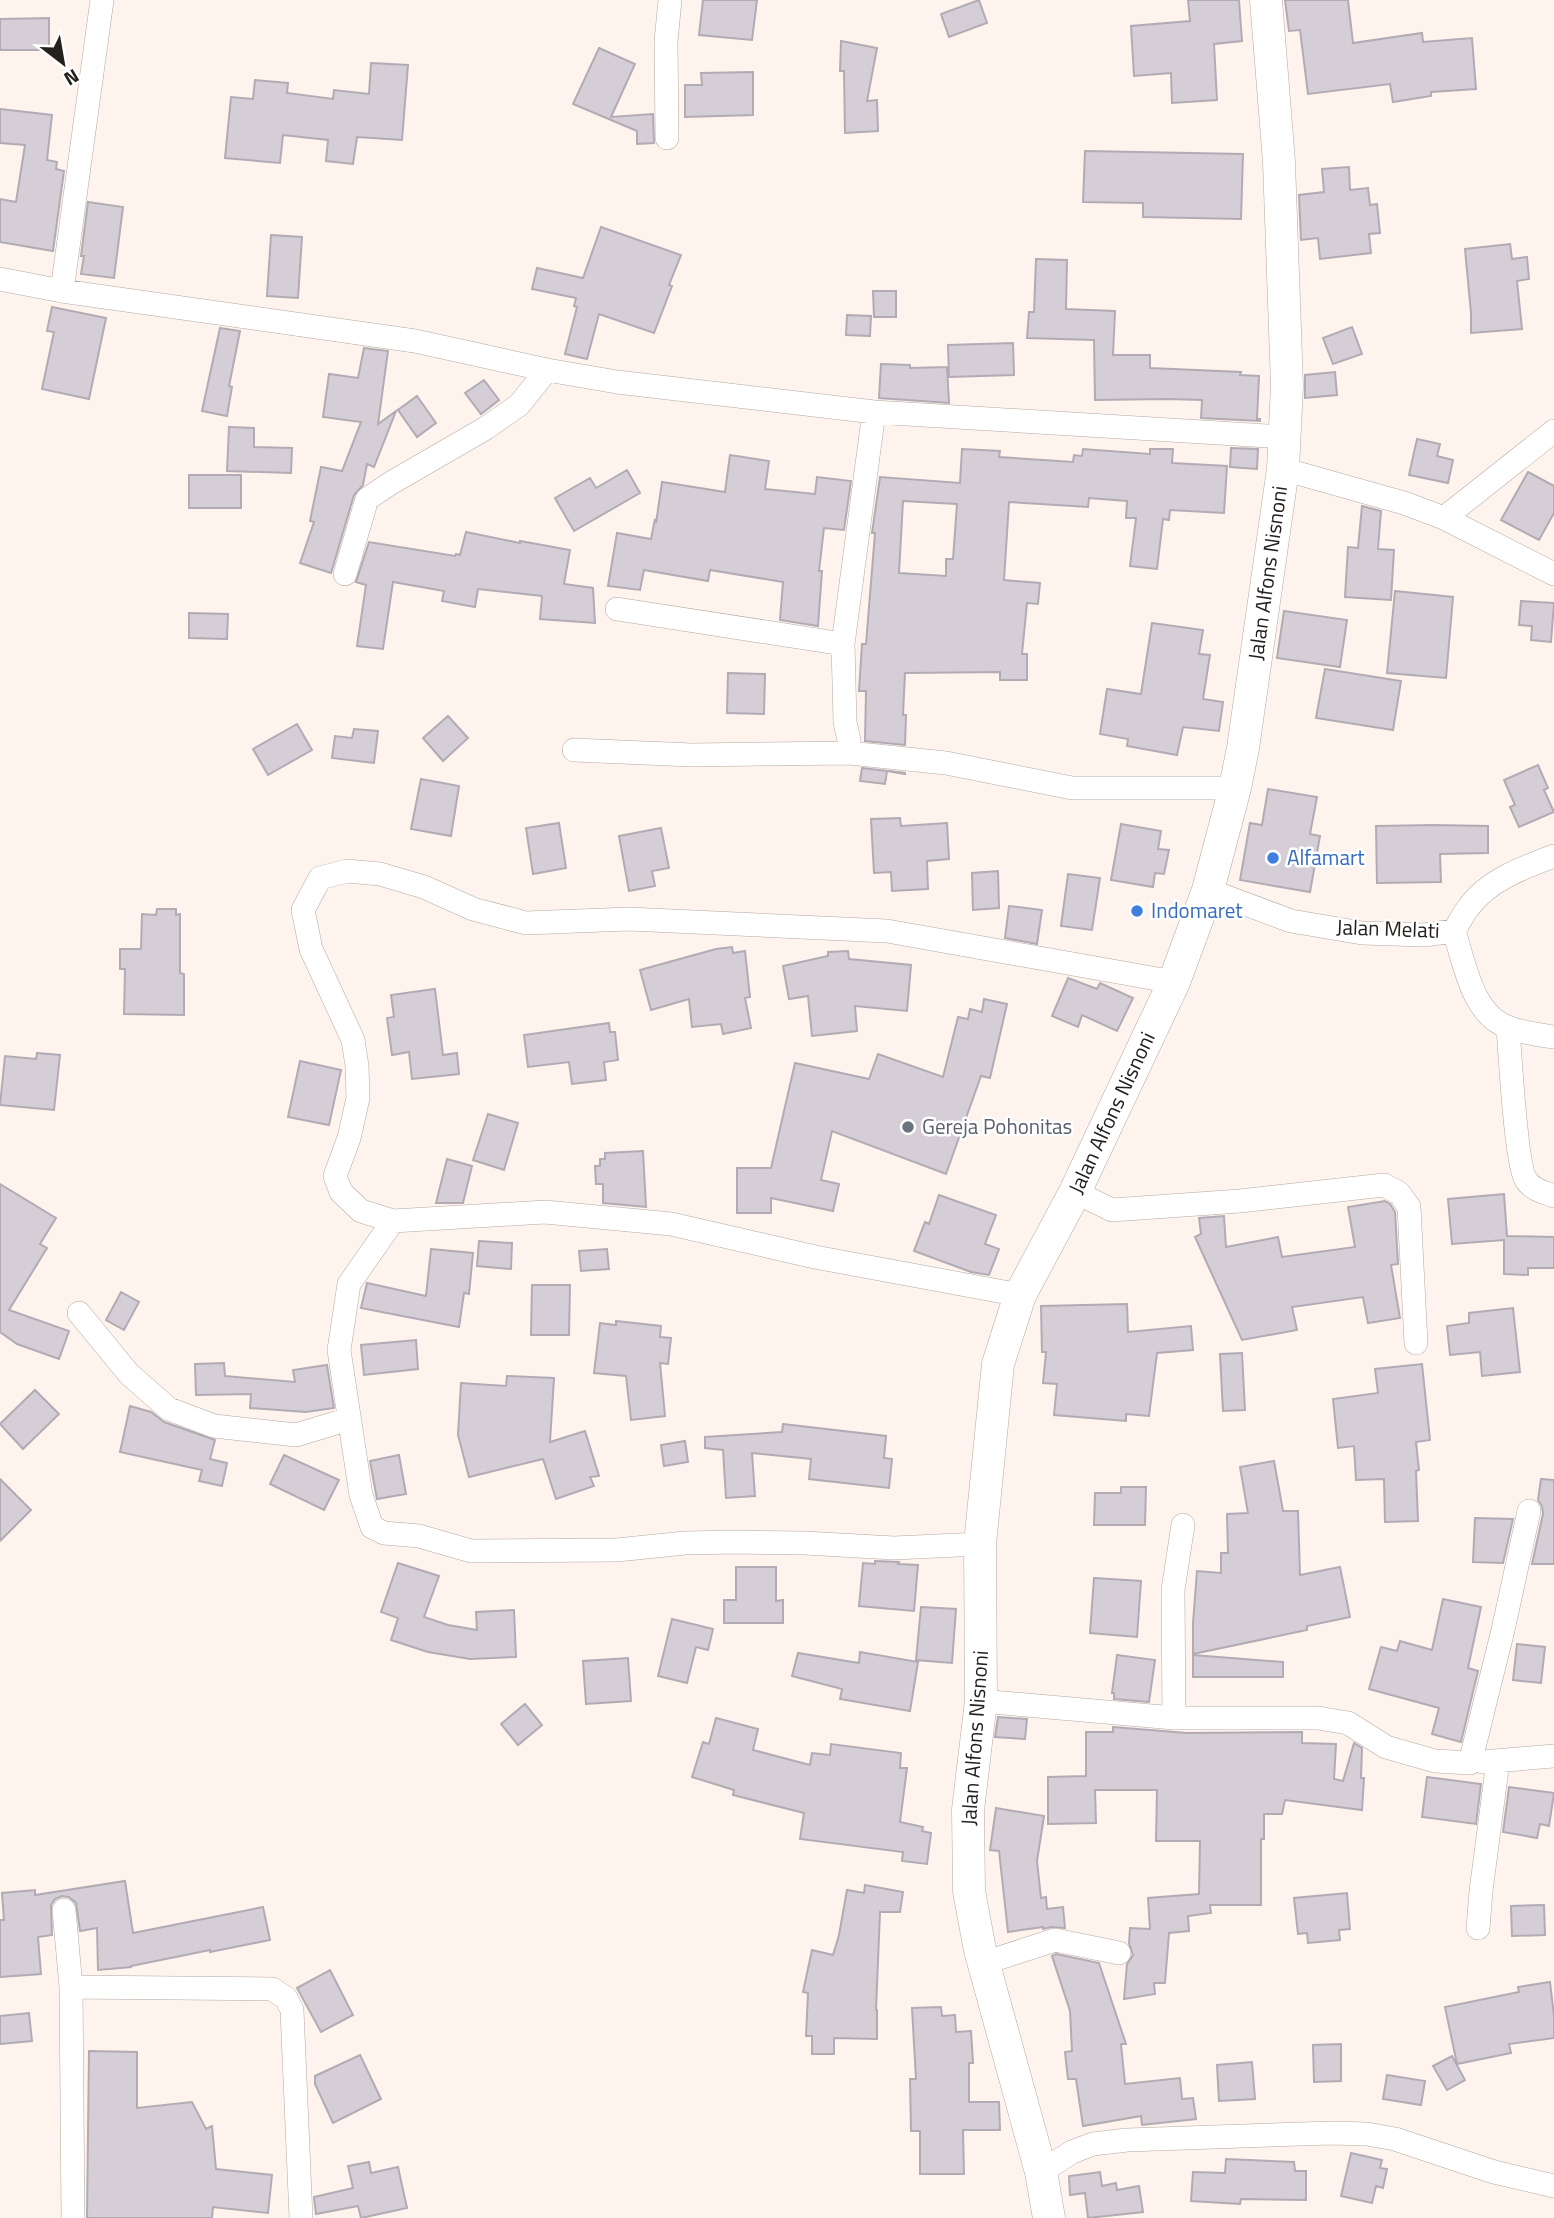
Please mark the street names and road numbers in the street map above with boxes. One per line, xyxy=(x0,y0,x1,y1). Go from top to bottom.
street label: Jalan Alfons Nisnoni xyxy=(1239,484,1295,662)
street label: Jalan Melati xyxy=(1336,910,1440,946)
street label: Jalan Alfons Nisnoni xyxy=(1059,1026,1163,1199)
street label: Jalan Alfons Nisnoni xyxy=(952,1649,996,1827)

